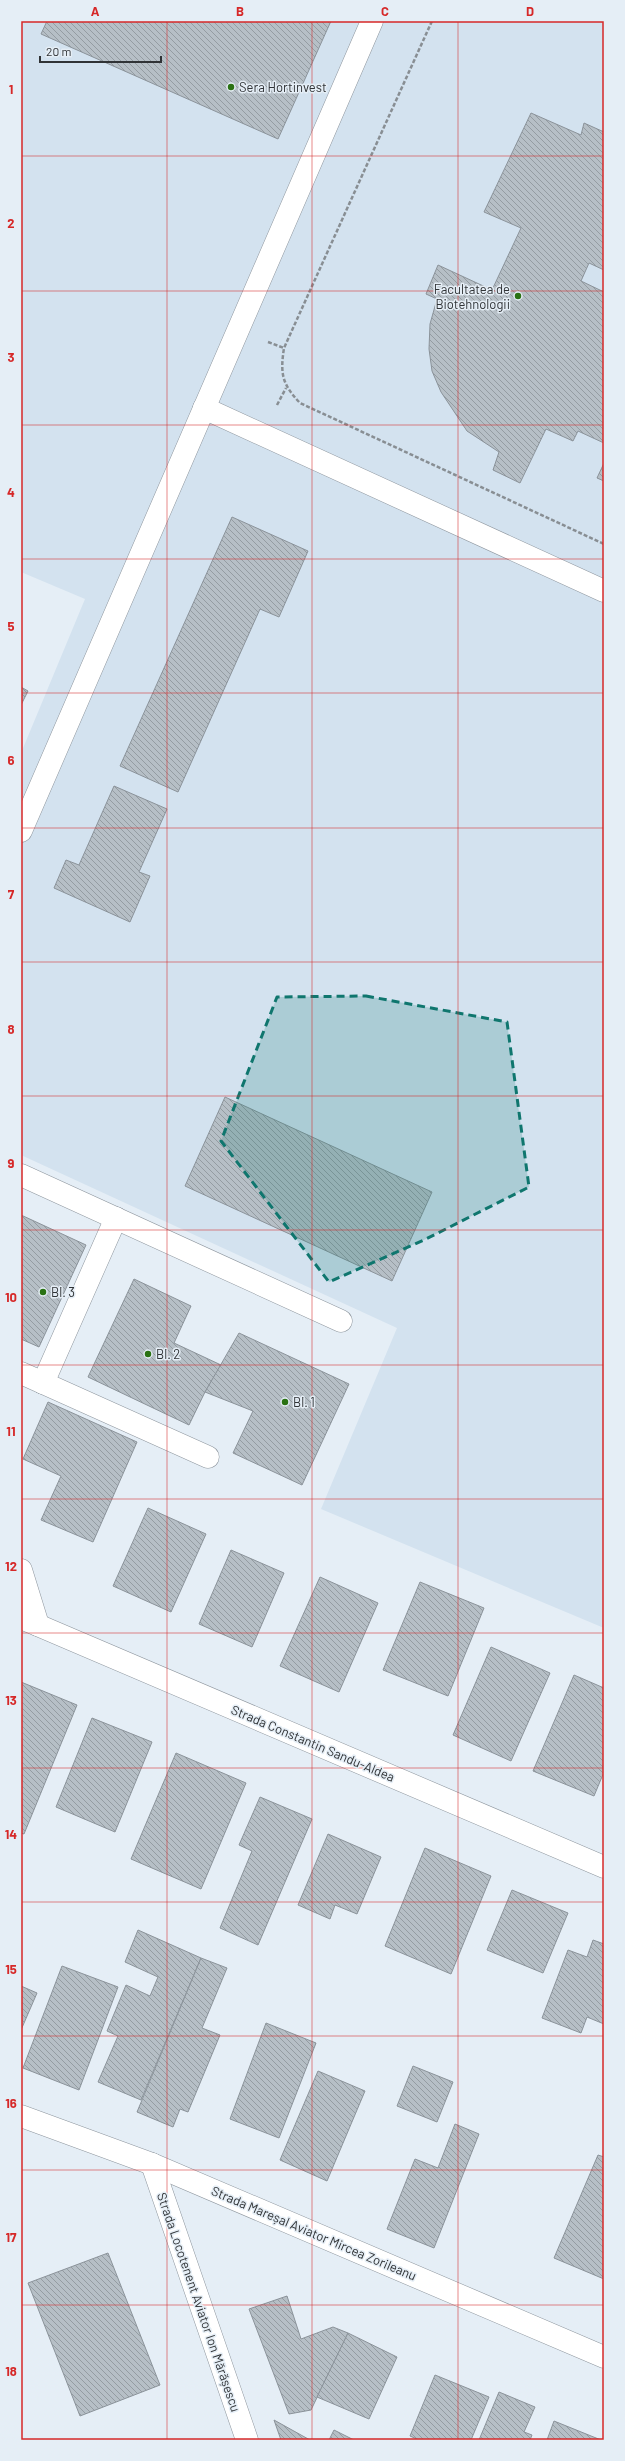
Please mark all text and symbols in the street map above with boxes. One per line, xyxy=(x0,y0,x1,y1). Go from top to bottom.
text: A xyxy=(91,3,100,19)
text: B xyxy=(236,3,244,19)
text: C xyxy=(381,3,389,19)
text: D xyxy=(526,3,534,19)
scale bar xyxy=(40,38,161,64)
text: 20 m xyxy=(46,44,72,58)
place label: Sera Hortinvest xyxy=(239,79,327,95)
text: 1 xyxy=(9,81,13,97)
marker: Sera Hortinvest xyxy=(226,82,236,92)
text: 2 xyxy=(7,215,15,231)
place label: Facultatea de Biotehnologii xyxy=(434,281,510,312)
marker: Facultatea de Biotehnologii xyxy=(513,291,523,301)
text: 3 xyxy=(7,349,15,365)
text: 4 xyxy=(7,484,15,500)
text: 5 xyxy=(7,618,15,634)
text: 6 xyxy=(8,752,15,768)
text: 7 xyxy=(8,886,15,902)
text: 8 xyxy=(7,1021,15,1037)
text: 9 xyxy=(8,1155,15,1171)
place label: Bl. 3 xyxy=(51,1284,75,1300)
marker: Bl. 3 xyxy=(38,1287,48,1297)
text: 10 xyxy=(5,1289,17,1305)
place label: Bl. 2 xyxy=(156,1346,180,1362)
marker: Bl. 2 xyxy=(143,1349,153,1359)
place label: Bl. 1 xyxy=(293,1394,315,1410)
marker: Bl. 1 xyxy=(280,1397,290,1407)
text: 11 xyxy=(6,1423,16,1439)
text: 12 xyxy=(5,1558,17,1574)
text: 13 xyxy=(5,1692,17,1708)
street label: Strada Constantin Sandu-Aldea xyxy=(229,1701,397,1785)
text: 14 xyxy=(5,1826,17,1842)
text: 15 xyxy=(5,1961,17,1977)
text: 16 xyxy=(5,2095,17,2111)
street label: Strada Mareșal Aviator Mircea Zorileanu xyxy=(209,2182,419,2284)
street label: Strada Locotenent Aviator Ion Mărășescu xyxy=(154,2190,244,2414)
text: 17 xyxy=(5,2229,17,2245)
text: 18 xyxy=(5,2363,17,2379)

